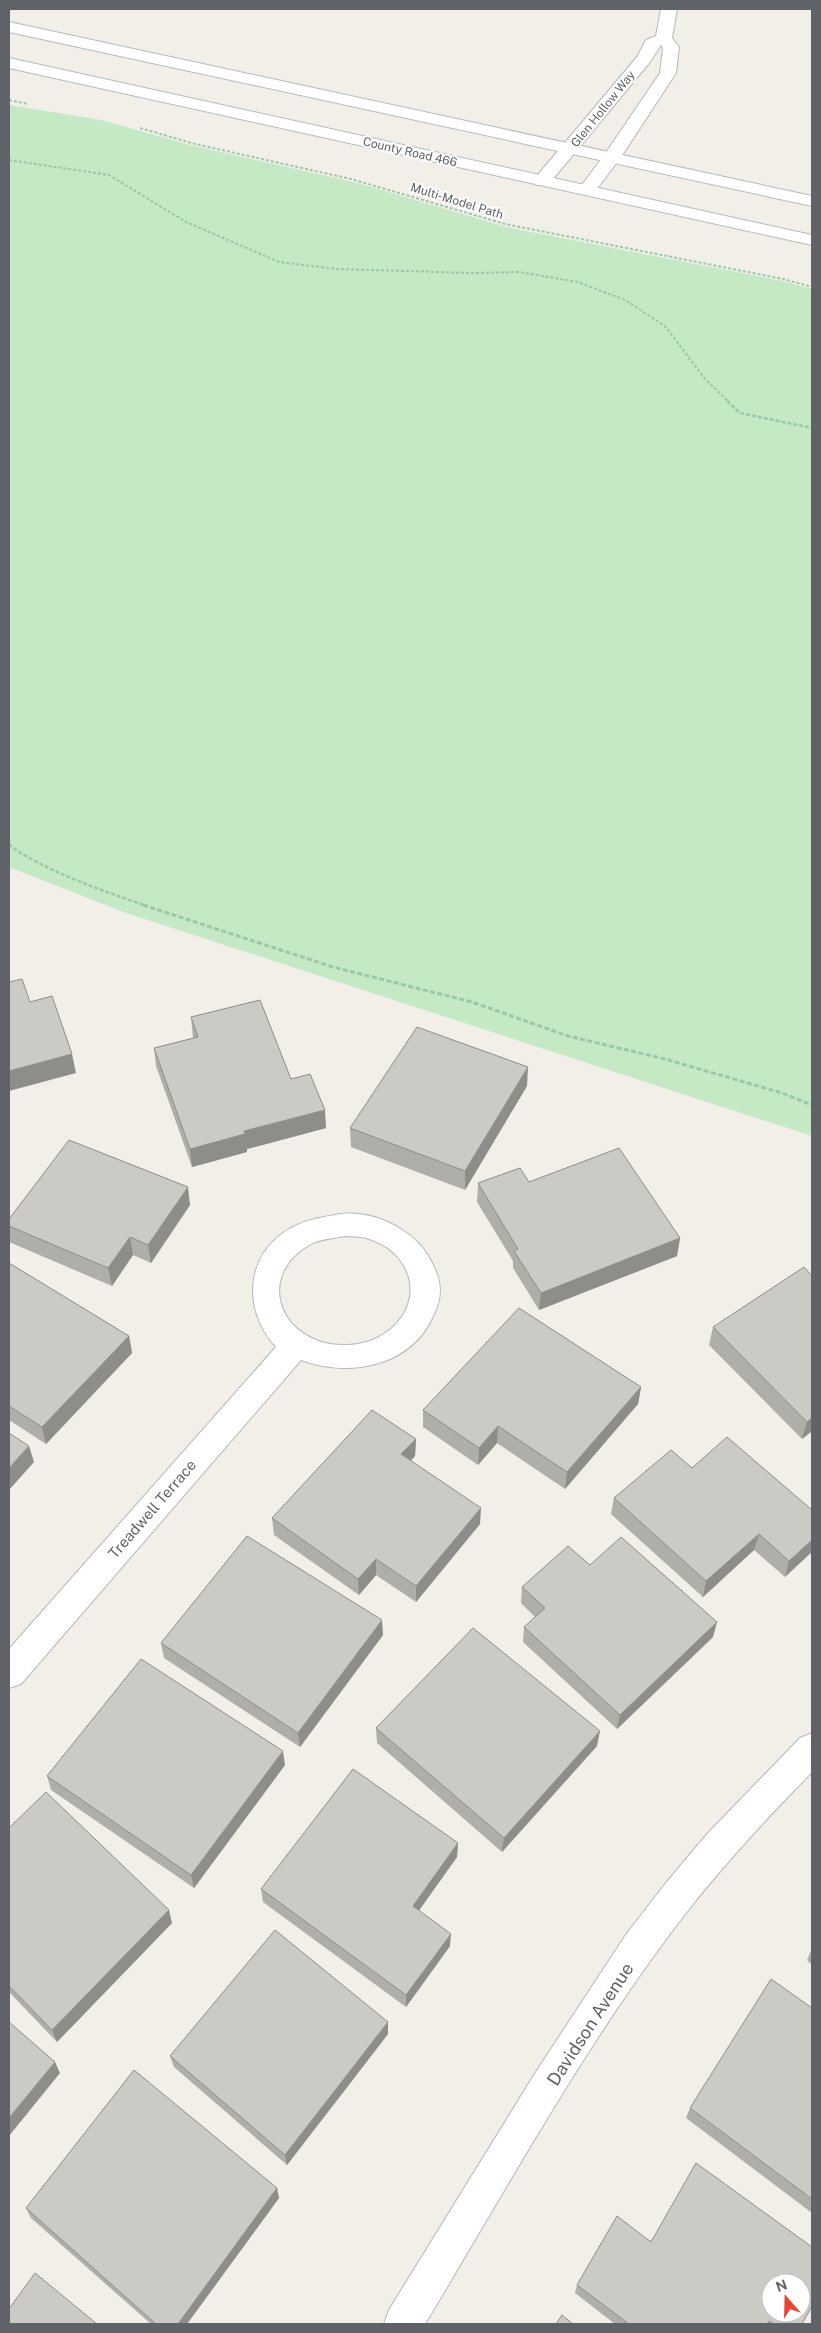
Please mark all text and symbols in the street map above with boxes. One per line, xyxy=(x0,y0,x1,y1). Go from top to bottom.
street label: Glen Hollow Way xyxy=(568,68,638,150)
street label: County Road 466 xyxy=(361,134,459,170)
street label: Multi-Model Path xyxy=(409,180,505,222)
street label: Treadwell Terrace xyxy=(105,1456,199,1562)
street label: Davidson Avenue xyxy=(542,1959,638,2089)
north arrow xyxy=(761,2273,811,2323)
text: N xyxy=(774,2276,789,2295)

